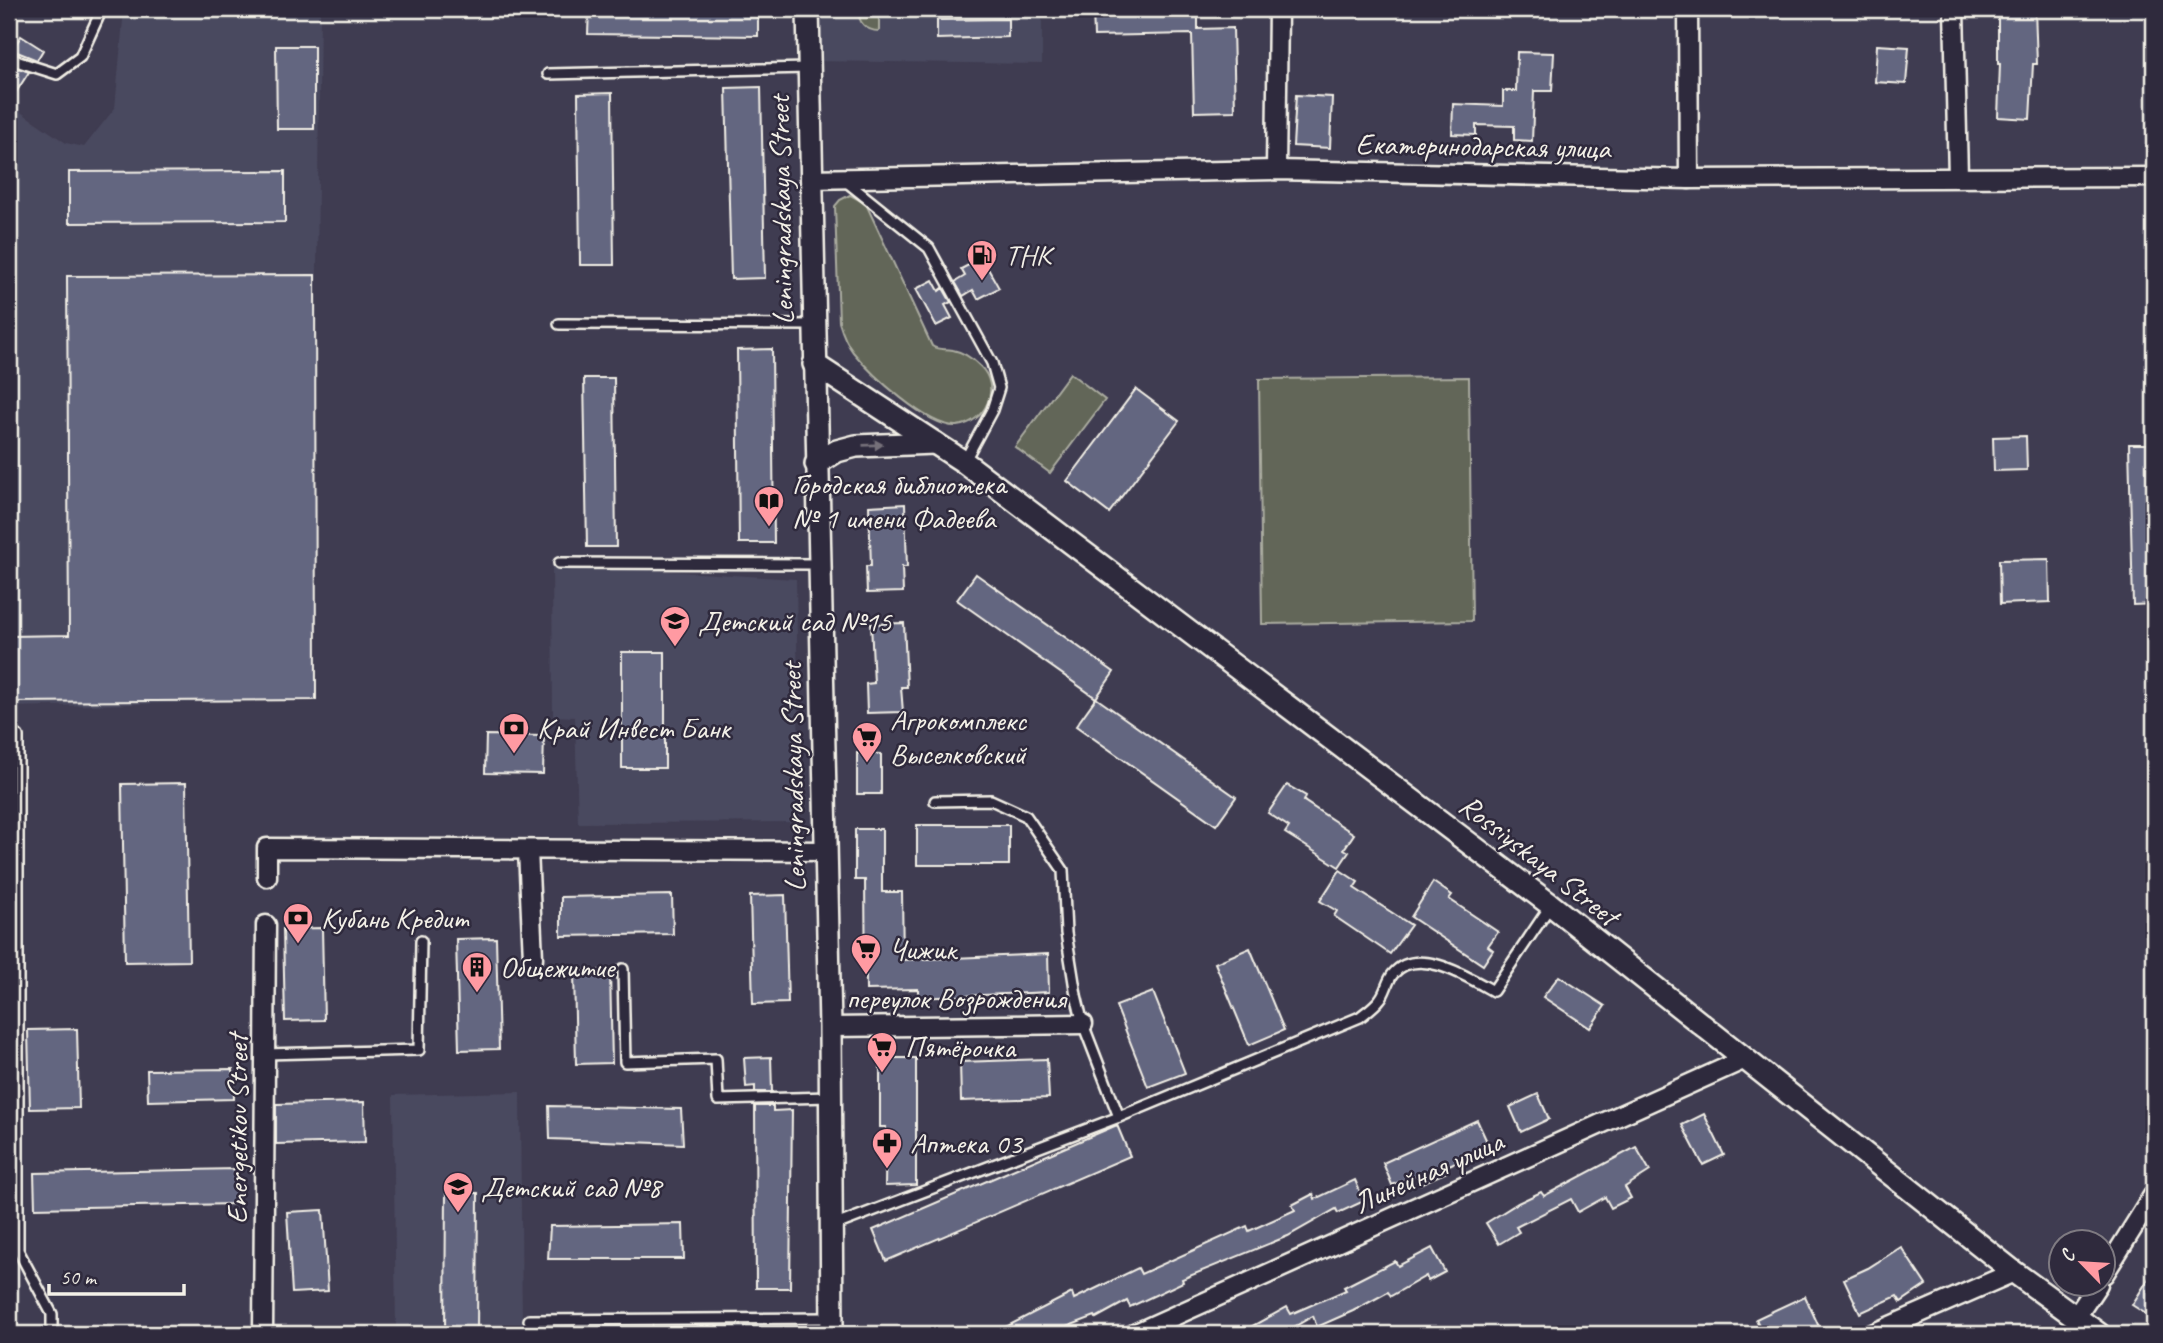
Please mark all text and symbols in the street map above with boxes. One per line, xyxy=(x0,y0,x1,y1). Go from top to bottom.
street label: Leningradskaya Street xyxy=(760,92,802,325)
street label: Екатеринодарская улица xyxy=(1355,125,1613,167)
place label: ТНК xyxy=(1005,236,1056,274)
fuel station icon: ТНК xyxy=(965,238,999,282)
one-way arrow xyxy=(863,440,885,451)
place label: Городская библиотека № 1 имени Фадеева xyxy=(792,465,1009,537)
library icon: Городская библиотека № 1 имени Фадеева xyxy=(752,484,786,528)
place label: Детский сад №15 xyxy=(698,602,893,640)
school or university icon: Детский сад №15 xyxy=(658,604,692,648)
street label: Leningradskaya Street xyxy=(772,659,814,892)
place label: Агрокомплекс Выселковский xyxy=(890,701,1028,773)
place label: Край Инвест Банк xyxy=(537,709,732,747)
bank icon: Край Инвест Банк xyxy=(497,711,531,755)
supermarket icon: Агрокомплекс Выселковский xyxy=(850,720,884,764)
street label: Rossiyskaya Street xyxy=(1452,786,1630,937)
place label: Кубань Кредит xyxy=(321,899,470,937)
bank icon: Кубань Кредит xyxy=(281,901,315,945)
place label: Чижик xyxy=(889,930,958,968)
supermarket icon: Чижик xyxy=(849,932,883,976)
place label: Общежитие xyxy=(500,948,616,986)
building icon: Общежитие xyxy=(460,950,494,994)
street label: переулок Возрождения xyxy=(846,979,1069,1017)
place label: Пятёрочка xyxy=(905,1028,1017,1066)
street label: Energetikov Street xyxy=(218,1030,256,1224)
supermarket icon: Пятёрочка xyxy=(865,1030,899,1074)
street label: Линейная улица xyxy=(1347,1121,1511,1222)
place label: Аптека 03 xyxy=(910,1124,1024,1162)
pharmacy icon: Аптека 03 xyxy=(870,1126,904,1170)
place label: Детский сад №8 xyxy=(481,1168,664,1206)
school or university icon: Детский сад №8 xyxy=(441,1170,475,1214)
north arrow xyxy=(2048,1228,2118,1298)
text: С xyxy=(2055,1245,2081,1266)
scale bar xyxy=(49,1252,184,1296)
text: 50 m xyxy=(60,1264,98,1290)

